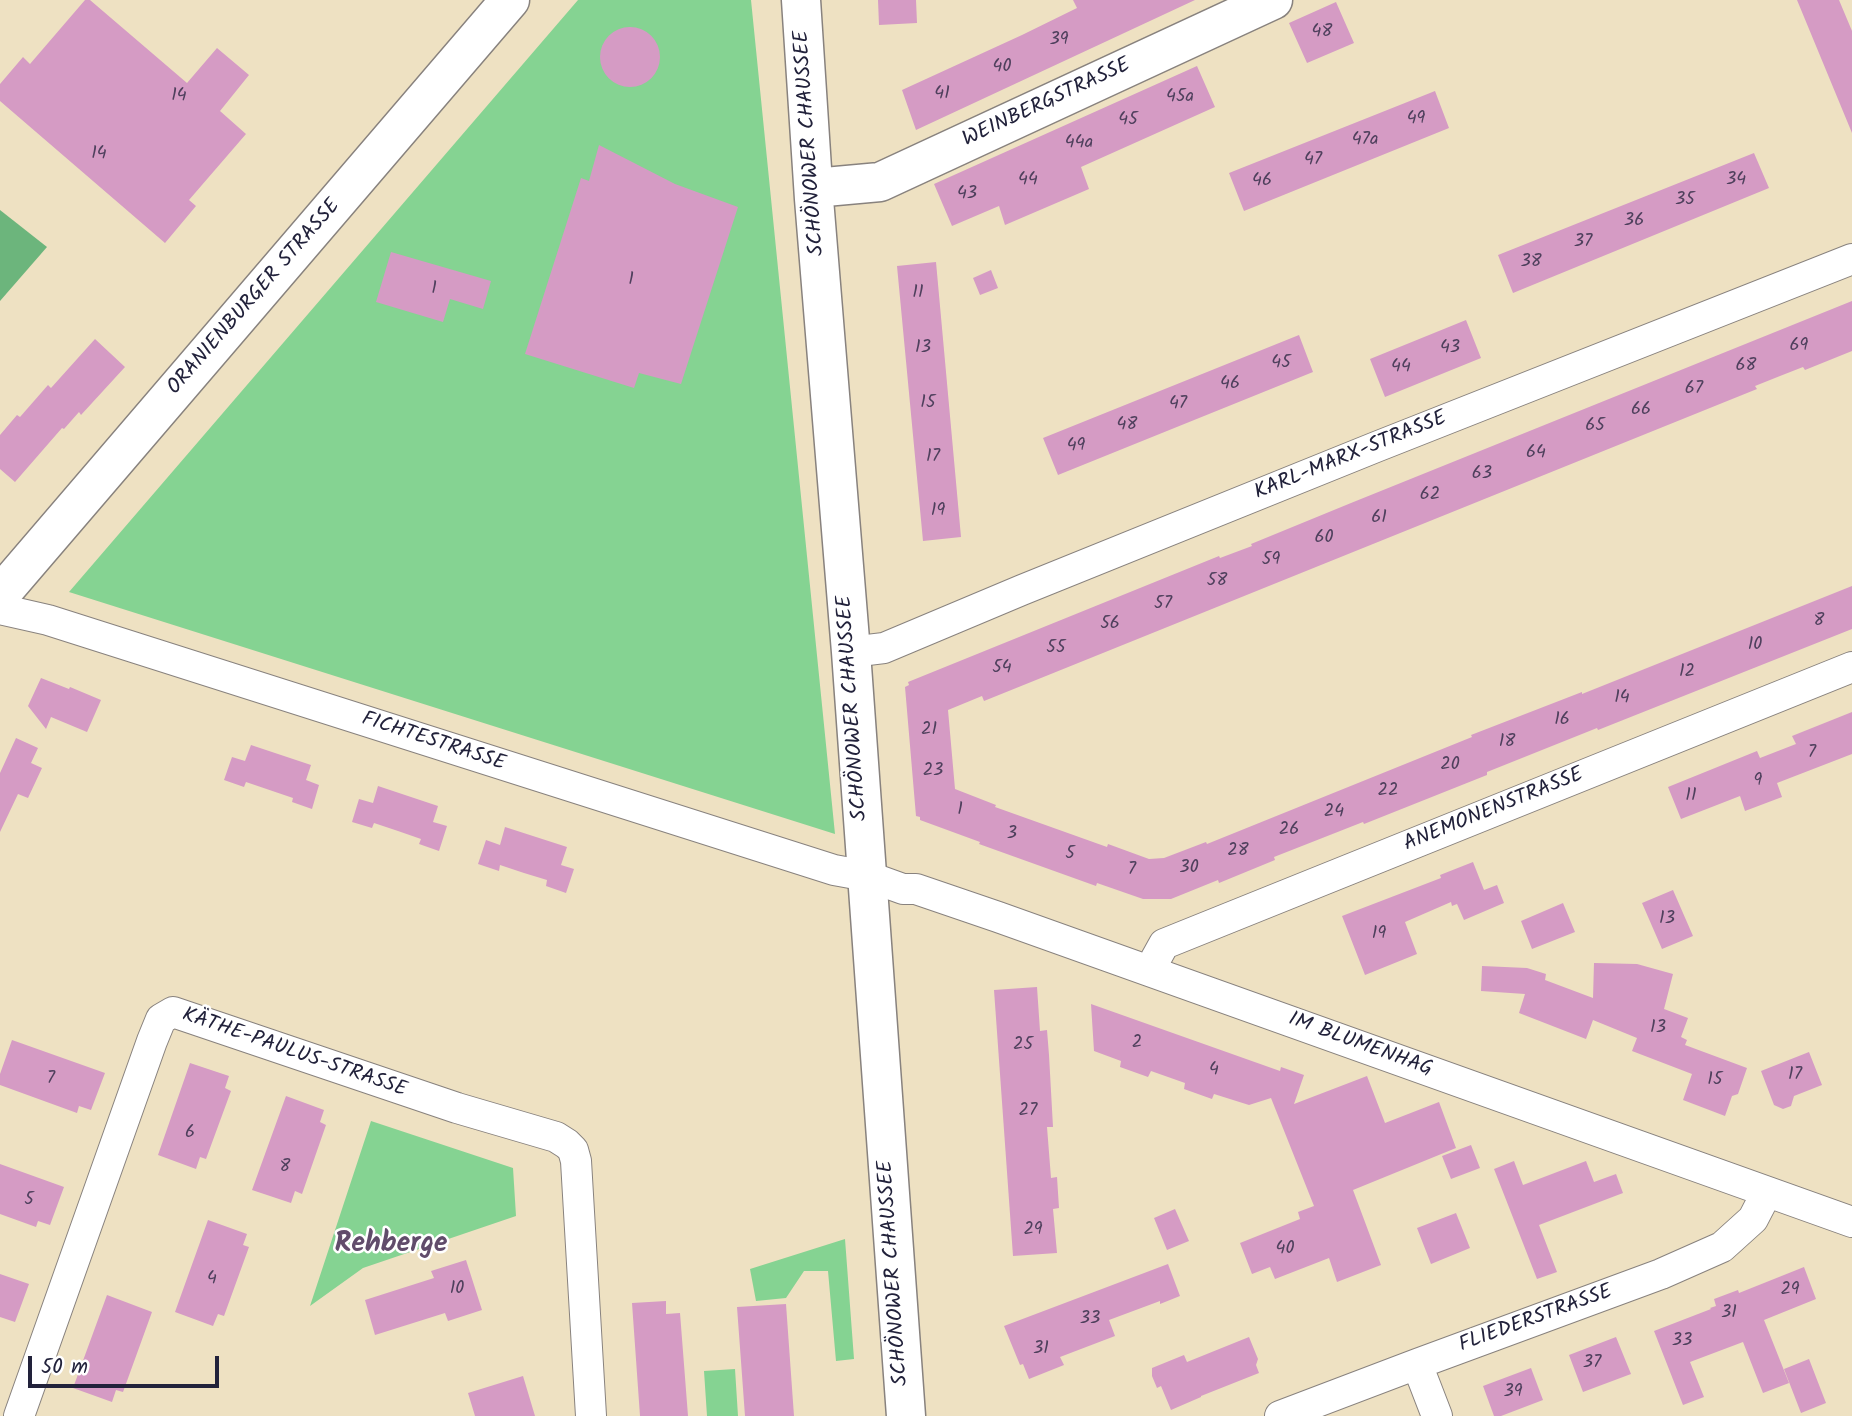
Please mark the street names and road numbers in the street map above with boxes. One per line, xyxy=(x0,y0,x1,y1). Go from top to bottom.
street label: SCHÖNOWER CHAUSSEE xyxy=(791,29,831,257)
street label: WEINBERGSTRASSE xyxy=(959,54,1135,154)
street label: ORANIENBURGER STRASSE xyxy=(163,195,347,401)
street label: KARL-MARX-STRASSE xyxy=(1251,407,1451,507)
street label: SCHÖNOWER CHAUSSEE xyxy=(834,594,874,822)
street label: FICHTESTRASSE xyxy=(358,708,508,778)
street label: ANEMONENSTRASSE xyxy=(1401,763,1587,859)
street label: KÄTHE-PAULUS-STRASSE xyxy=(178,1004,410,1104)
street label: IM BLUMENHAG xyxy=(1284,1008,1436,1084)
street label: SCHÖNOWER CHAUSSEE xyxy=(875,1159,915,1387)
street label: FLIEDERSTRASSE xyxy=(1456,1281,1616,1359)

